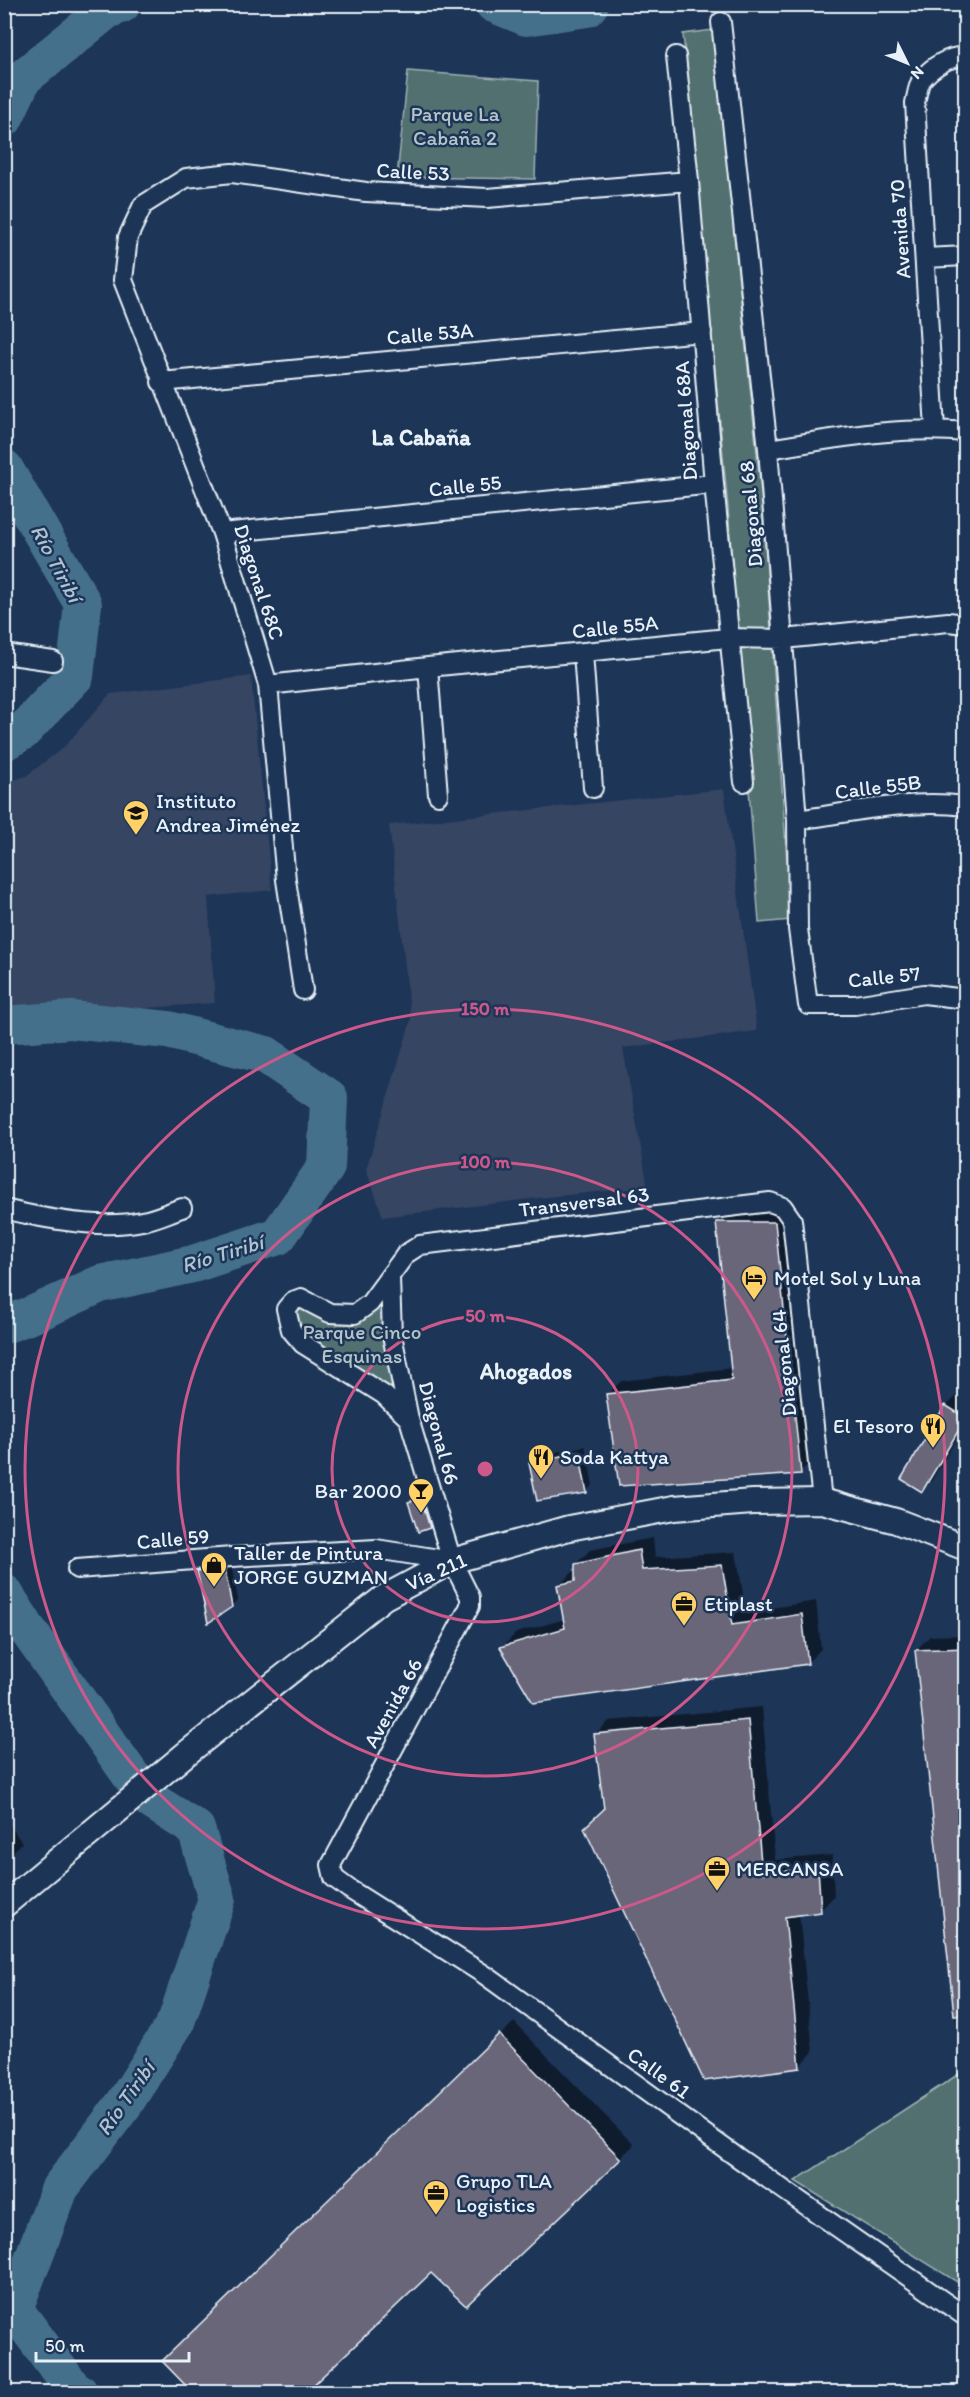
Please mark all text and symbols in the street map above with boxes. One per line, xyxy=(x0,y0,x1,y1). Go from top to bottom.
north arrow xyxy=(877,33,937,93)
text: N xyxy=(907,62,928,83)
park label: Parque La Cabaña 2 xyxy=(410,101,500,150)
street label: Calle 53 xyxy=(376,157,450,186)
street label: Avenida 70 xyxy=(884,178,915,280)
street label: Calle 53A xyxy=(386,317,475,350)
street label: Diagonal 68A xyxy=(669,360,702,482)
district label: La Cabaña xyxy=(371,424,471,451)
street label: Diagonal 68 xyxy=(733,460,768,568)
street label: Calle 55 xyxy=(427,469,503,502)
water label: Río Tiribí xyxy=(25,520,90,610)
street label: Diagonal 68C xyxy=(229,521,290,643)
street label: Calle 55A xyxy=(571,609,660,643)
street label: Calle 55B xyxy=(833,769,922,804)
place label: Instituto Andrea Jiménez xyxy=(156,788,300,837)
school or university icon: Instituto Andrea Jiménez xyxy=(121,798,151,836)
street label: Calle 57 xyxy=(847,960,921,993)
text: 150 m xyxy=(461,998,510,1020)
text: 100 m xyxy=(460,1151,511,1173)
street label: Transversal 63 xyxy=(517,1181,651,1222)
water label: Río Tiribí xyxy=(178,1227,270,1279)
hotel icon: Motel Sol y Luna xyxy=(739,1263,769,1301)
place label: Motel Sol y Luna xyxy=(774,1265,921,1290)
text: 50 m xyxy=(465,1305,506,1327)
street label: Diagonal 64 xyxy=(765,1308,802,1418)
park label: Parque Cinco Esquinas xyxy=(303,1319,421,1368)
district label: Ahogados xyxy=(479,1358,572,1385)
street label: Diagonal 66 xyxy=(414,1378,465,1487)
restaurant icon: El Tesoro xyxy=(918,1411,948,1449)
place label: El Tesoro xyxy=(833,1413,914,1438)
restaurant icon: Soda Kattya xyxy=(526,1442,556,1480)
place label: Soda Kattya xyxy=(560,1444,669,1469)
centre of rings xyxy=(475,1459,495,1479)
bar icon: Bar 2000 xyxy=(406,1476,436,1514)
place label: Bar 2000 xyxy=(315,1478,402,1503)
street label: Calle 59 xyxy=(135,1523,210,1554)
place label: Taller de Pintura JORGE GUZMAN xyxy=(234,1540,388,1589)
street label: Vía 211 xyxy=(402,1547,470,1596)
shop icon: Taller de Pintura JORGE GUZMAN xyxy=(199,1550,229,1588)
office icon: Etiplast xyxy=(669,1589,699,1627)
place label: Etiplast xyxy=(704,1591,773,1616)
street label: Avenida 66 xyxy=(358,1654,427,1752)
office icon: MERCANSA xyxy=(702,1854,732,1892)
place label: MERCANSA xyxy=(736,1856,844,1881)
street label: Calle 61 xyxy=(623,2041,696,2104)
water label: Río Tiribí xyxy=(90,2053,163,2141)
place label: Grupo TLA Logistics xyxy=(456,2168,553,2217)
office icon: Grupo TLA Logistics xyxy=(421,2178,451,2216)
scale bar xyxy=(36,2325,189,2363)
text: 50 m xyxy=(45,2335,85,2357)

